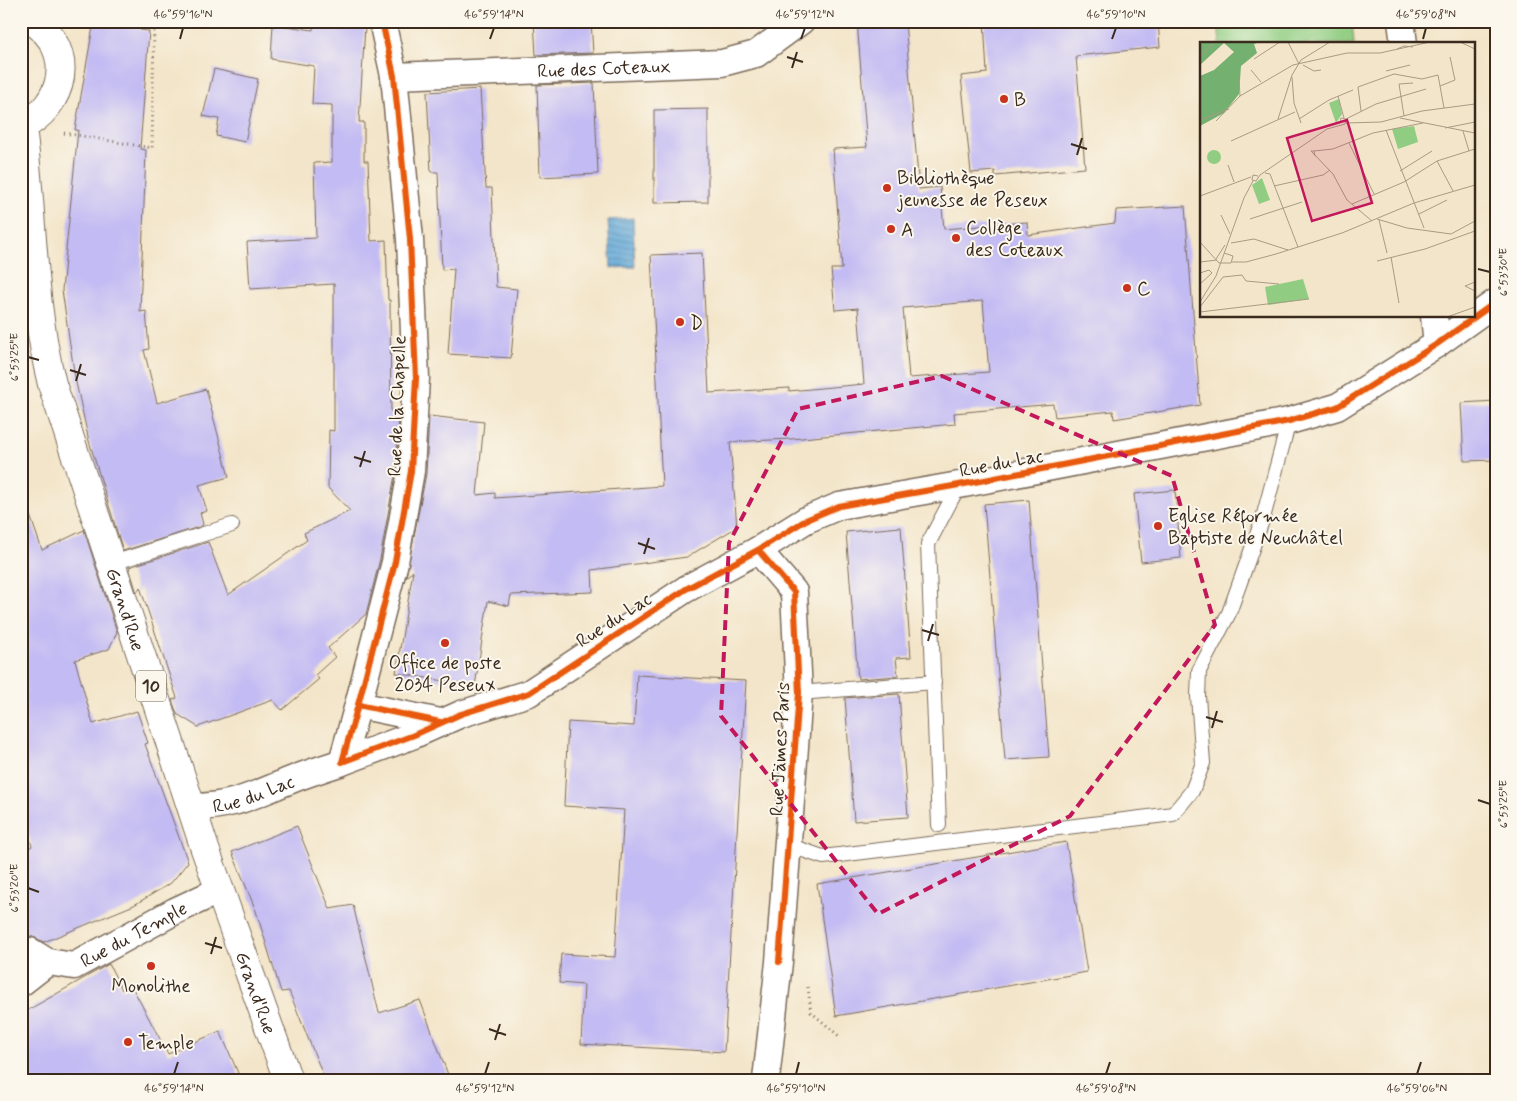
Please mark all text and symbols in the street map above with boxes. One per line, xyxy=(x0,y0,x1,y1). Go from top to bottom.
text: 46°59'16"N xyxy=(154,7,212,23)
text: 46°59'14"N xyxy=(464,7,524,23)
text: 46°59'12"N xyxy=(776,7,834,23)
text: 46°59'10"N xyxy=(1086,7,1146,23)
text: 46°59'08"N xyxy=(1396,7,1456,23)
inset map xyxy=(1200,42,1474,318)
street label: Rue des Coteaux xyxy=(537,54,671,84)
place label: B xyxy=(1014,88,1026,113)
marker: B xyxy=(998,93,1010,105)
place label: Bibliothèque jeunesse de Peseux xyxy=(896,166,1048,213)
marker: Bibliothèque jeunesse de Peseux xyxy=(881,182,893,194)
place label: Collège des Coteaux xyxy=(966,216,1063,263)
place label: A xyxy=(901,218,913,243)
marker: A xyxy=(885,223,897,235)
marker: Collège des Coteaux xyxy=(950,232,962,244)
text: 6°53'30"E xyxy=(1496,248,1512,296)
place label: C xyxy=(1137,277,1151,302)
marker: C xyxy=(1121,282,1133,294)
place label: D xyxy=(690,311,703,336)
marker: D xyxy=(674,316,686,328)
text: 6°53'25"E xyxy=(7,333,23,381)
street label: Rue de la Chapelle xyxy=(383,335,412,477)
street label: Rue du Lac xyxy=(957,443,1045,484)
place label: Eglise Réformée Baptiste de Neuchâtel xyxy=(1168,504,1343,551)
marker: Eglise Réformée Baptiste de Neuchâtel xyxy=(1152,520,1164,532)
street label: Grand'Rue xyxy=(99,565,150,654)
street label: Rue du Lac xyxy=(571,587,656,654)
marker: Office de poste 2034 Peseux xyxy=(439,637,451,649)
place label: Office de poste 2034 Peseux xyxy=(388,651,502,698)
road number: 10 xyxy=(136,670,166,701)
street label: Rue Jämes Paris xyxy=(765,681,796,817)
street label: Rue du Lac xyxy=(211,769,298,820)
text: 6°53'25"E xyxy=(1496,780,1512,828)
text: 6°53'20"E xyxy=(7,863,23,913)
street label: Rue du Temple xyxy=(76,896,191,974)
street label: Grand'Rue xyxy=(229,948,281,1038)
marker: Monolithe xyxy=(145,960,157,972)
place label: Monolithe xyxy=(111,974,191,999)
place label: Temple xyxy=(138,1031,194,1056)
marker: Temple xyxy=(122,1036,134,1048)
text: 46°59'14"N xyxy=(144,1081,204,1097)
text: 46°59'12"N xyxy=(456,1081,514,1097)
text: 46°59'10"N xyxy=(766,1081,826,1097)
text: 46°59'08"N xyxy=(1076,1081,1136,1097)
text: 46°59'06"N xyxy=(1387,1081,1447,1097)

